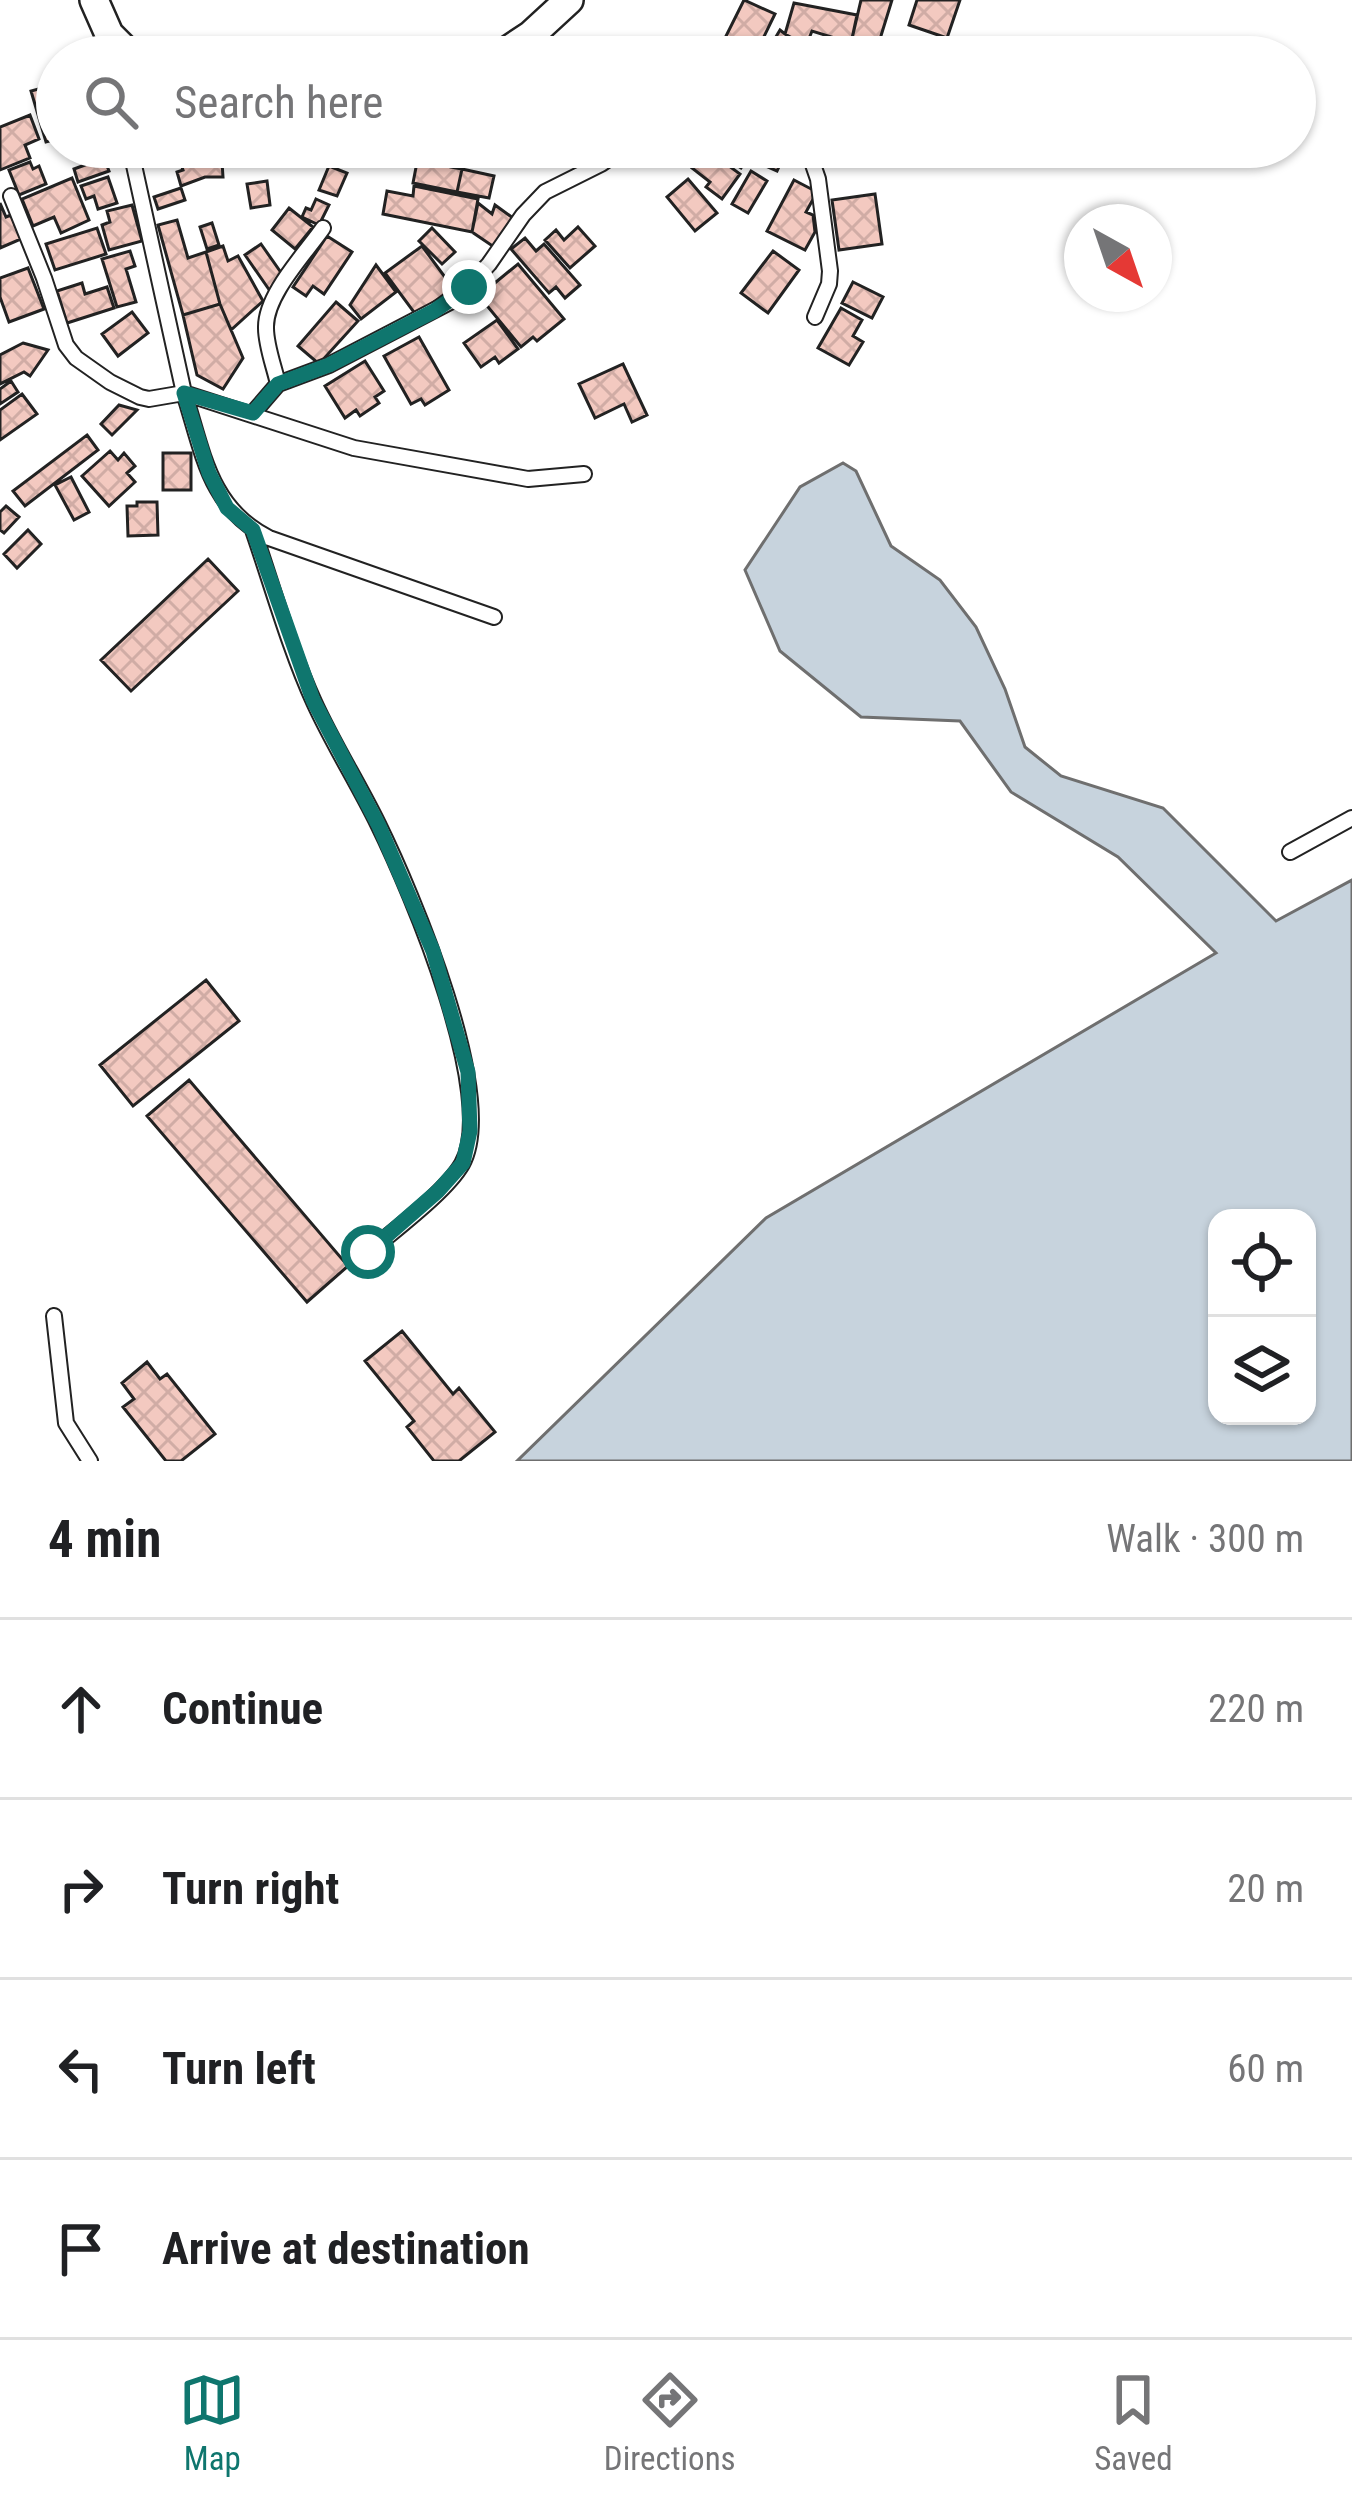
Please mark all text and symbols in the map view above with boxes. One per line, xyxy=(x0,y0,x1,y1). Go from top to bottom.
search box xyxy=(36,36,1316,168)
icon: search xyxy=(78,69,144,135)
text: Search here xyxy=(174,76,383,129)
north arrow xyxy=(1064,204,1172,312)
route end xyxy=(442,260,496,314)
map controls xyxy=(1208,1209,1316,1425)
button: locate xyxy=(1208,1209,1316,1317)
route start xyxy=(341,1225,395,1279)
button: layers xyxy=(1208,1317,1316,1425)
text: 4 min xyxy=(48,1510,161,1569)
text: Walk · 300 m xyxy=(1106,1516,1304,1562)
icon: ahead xyxy=(48,1676,114,1742)
text: Continue xyxy=(162,1682,323,1735)
text: 220 m xyxy=(1208,1686,1304,1732)
icon: right xyxy=(48,1856,114,1922)
text: Turn right xyxy=(162,1862,339,1915)
text: 20 m xyxy=(1227,1866,1304,1912)
icon: left xyxy=(48,2036,114,2102)
text: Turn left xyxy=(162,2042,316,2095)
text: 60 m xyxy=(1227,2046,1304,2092)
icon: arrive xyxy=(48,2216,114,2282)
text: Arrive at destination xyxy=(162,2222,530,2275)
tab: Map xyxy=(179,2367,245,2478)
tab: Directions xyxy=(604,2367,736,2478)
tab: Saved xyxy=(1094,2367,1173,2478)

